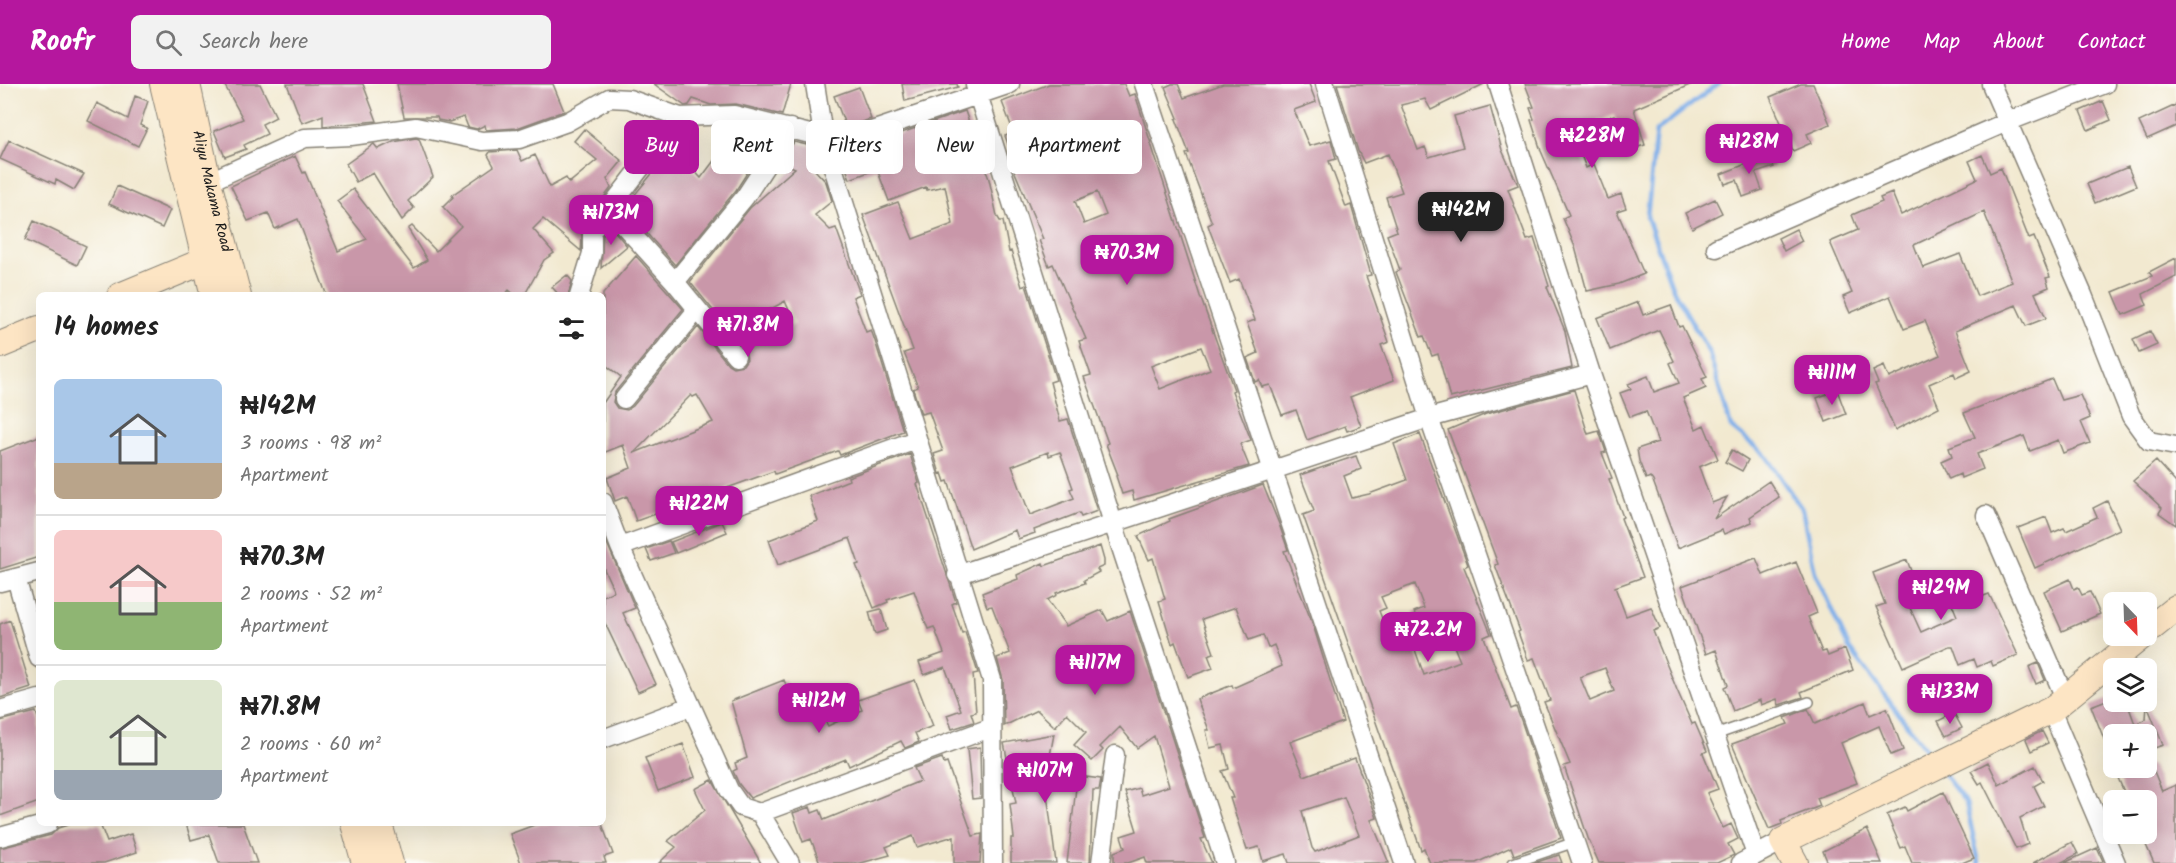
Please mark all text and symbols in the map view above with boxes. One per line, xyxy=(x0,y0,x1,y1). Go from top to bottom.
search box xyxy=(131,15,551,69)
text: Roofr xyxy=(30,20,95,65)
text: Search here xyxy=(200,25,308,60)
icon: search xyxy=(152,26,185,59)
text: Home xyxy=(1841,26,1890,59)
text: Map xyxy=(1923,26,1960,59)
text: About xyxy=(1993,26,2044,59)
text: Contact xyxy=(2077,26,2146,59)
pin: ₦228M xyxy=(1550,118,1634,169)
chip: Buy xyxy=(624,120,699,174)
chip: Rent xyxy=(711,120,794,174)
chip: Filters xyxy=(806,120,903,174)
chip: New xyxy=(915,120,995,174)
chip: Apartment xyxy=(1007,120,1142,174)
text: ₦228M xyxy=(1560,121,1624,153)
pin: ₦128M xyxy=(1707,124,1791,175)
text: ₦128M xyxy=(1719,127,1779,159)
street label: Aliyu Makama Road xyxy=(185,128,238,255)
pin: ₦142M xyxy=(1419,192,1503,243)
pin: ₦173M xyxy=(569,195,653,246)
text: ₦142M xyxy=(1432,195,1490,227)
text: ₦173M xyxy=(583,198,639,230)
pin: ₦70.3M xyxy=(1078,235,1176,286)
text: ₦70.3M xyxy=(1095,238,1159,270)
text: 14 homes xyxy=(54,307,159,349)
pin: ₦71.8M xyxy=(699,307,797,358)
text: ₦71.8M xyxy=(717,310,779,342)
icon: filters xyxy=(555,312,588,345)
pin: ₦111M xyxy=(1790,355,1874,406)
text: ₦111M xyxy=(1808,358,1856,390)
text: ₦142M xyxy=(240,386,316,428)
icon: home xyxy=(102,403,174,475)
text: 3 rooms · 98 m² xyxy=(240,428,381,460)
text: Apartment xyxy=(240,460,329,492)
pin: ₦122M xyxy=(657,486,741,537)
text: ₦122M xyxy=(670,489,728,521)
text: ₦70.3M xyxy=(240,537,324,579)
icon: home xyxy=(102,554,174,626)
pin: ₦129M xyxy=(1899,570,1983,621)
text: ₦129M xyxy=(1912,573,1970,605)
text: 2 rooms · 52 m² xyxy=(240,579,382,611)
north arrow xyxy=(2103,592,2157,646)
map controls xyxy=(2103,592,2157,844)
text: Apartment xyxy=(240,611,329,643)
pin: ₦72.2M xyxy=(1379,612,1477,663)
text: ₦72.2M xyxy=(1394,615,1462,647)
pin: ₦117M xyxy=(1053,645,1137,696)
text: ₦117M xyxy=(1069,648,1121,680)
button: layers xyxy=(2103,658,2157,712)
pin: ₦133M xyxy=(1908,674,1992,725)
text: ₦133M xyxy=(1921,677,1979,709)
pin: ₦112M xyxy=(777,683,861,734)
text: ₦112M xyxy=(792,686,846,718)
text: ₦71.8M xyxy=(240,687,320,729)
icon: home xyxy=(102,704,174,776)
button: + xyxy=(2103,724,2157,778)
text: 2 rooms · 60 m² xyxy=(240,729,381,761)
pin: ₦107M xyxy=(1003,753,1087,804)
text: ₦107M xyxy=(1017,756,1073,788)
text: Apartment xyxy=(240,761,329,793)
button: − xyxy=(2103,790,2157,844)

